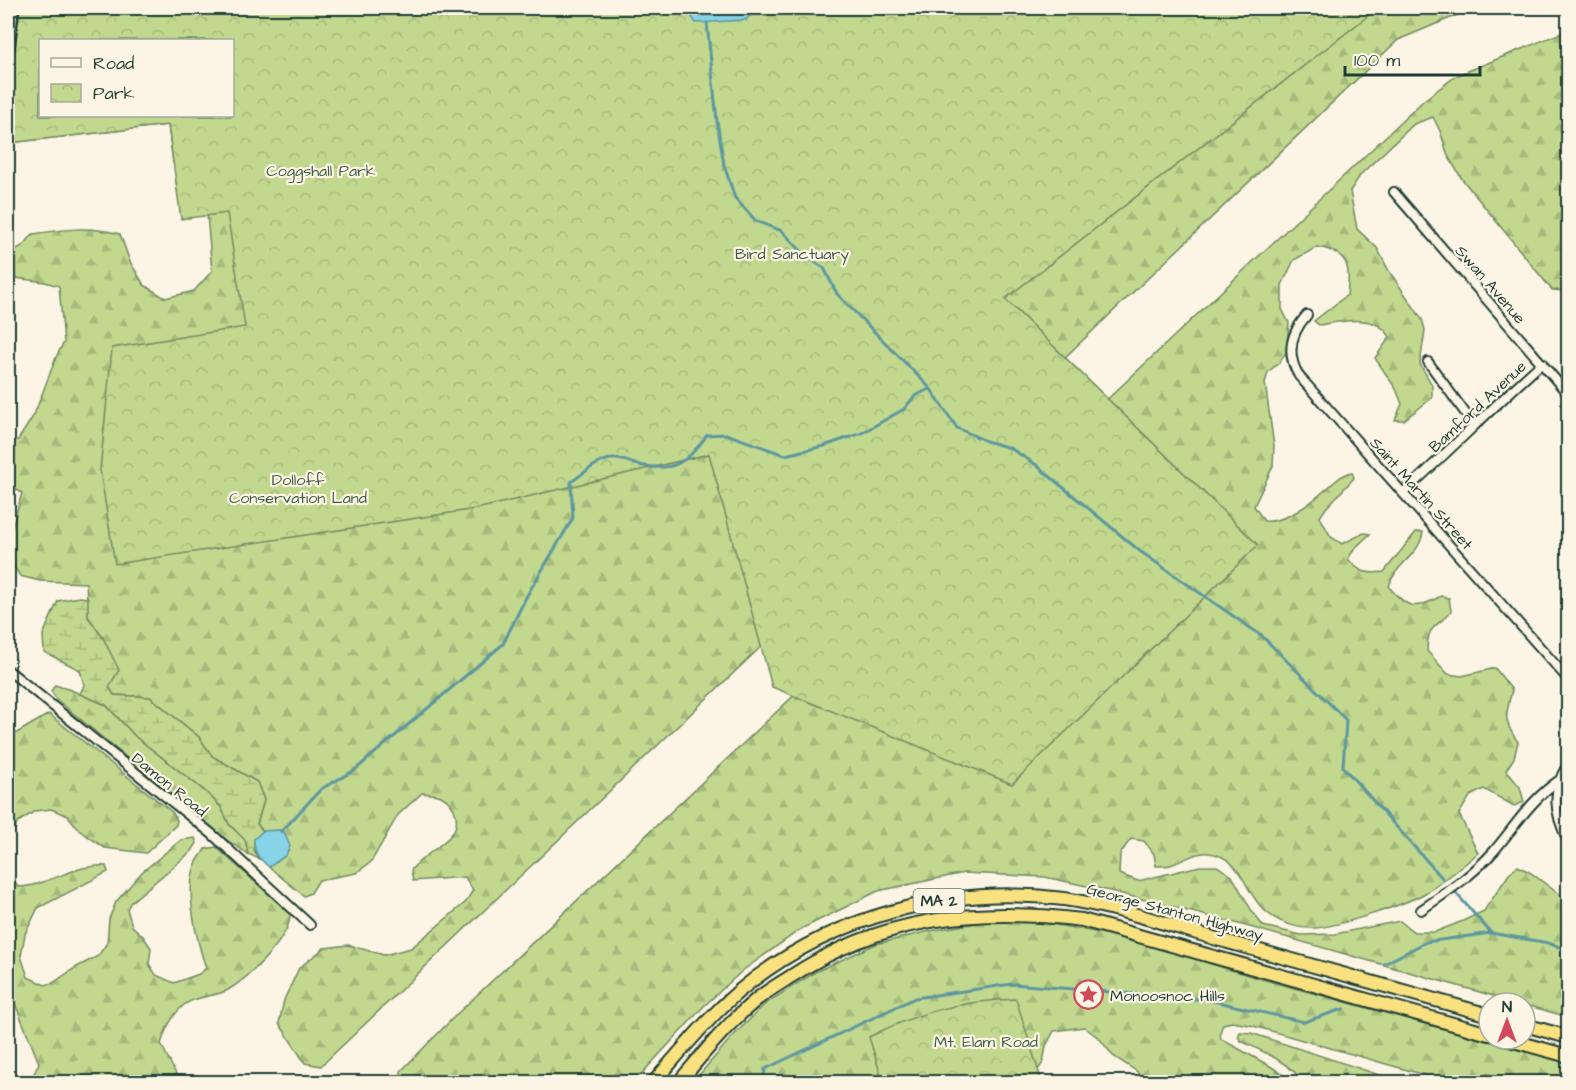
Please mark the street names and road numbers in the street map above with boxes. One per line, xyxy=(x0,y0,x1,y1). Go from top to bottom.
street label: Swan Avenue xyxy=(1450,241,1531,329)
street label: Bamford Avenue xyxy=(1424,356,1531,458)
street label: Saint Martin Street xyxy=(1365,433,1478,555)
street label: Damon Road xyxy=(127,748,212,822)
street label: George Stanton Highway xyxy=(1084,878,1266,947)
road number: MA 2 xyxy=(914,889,964,913)

